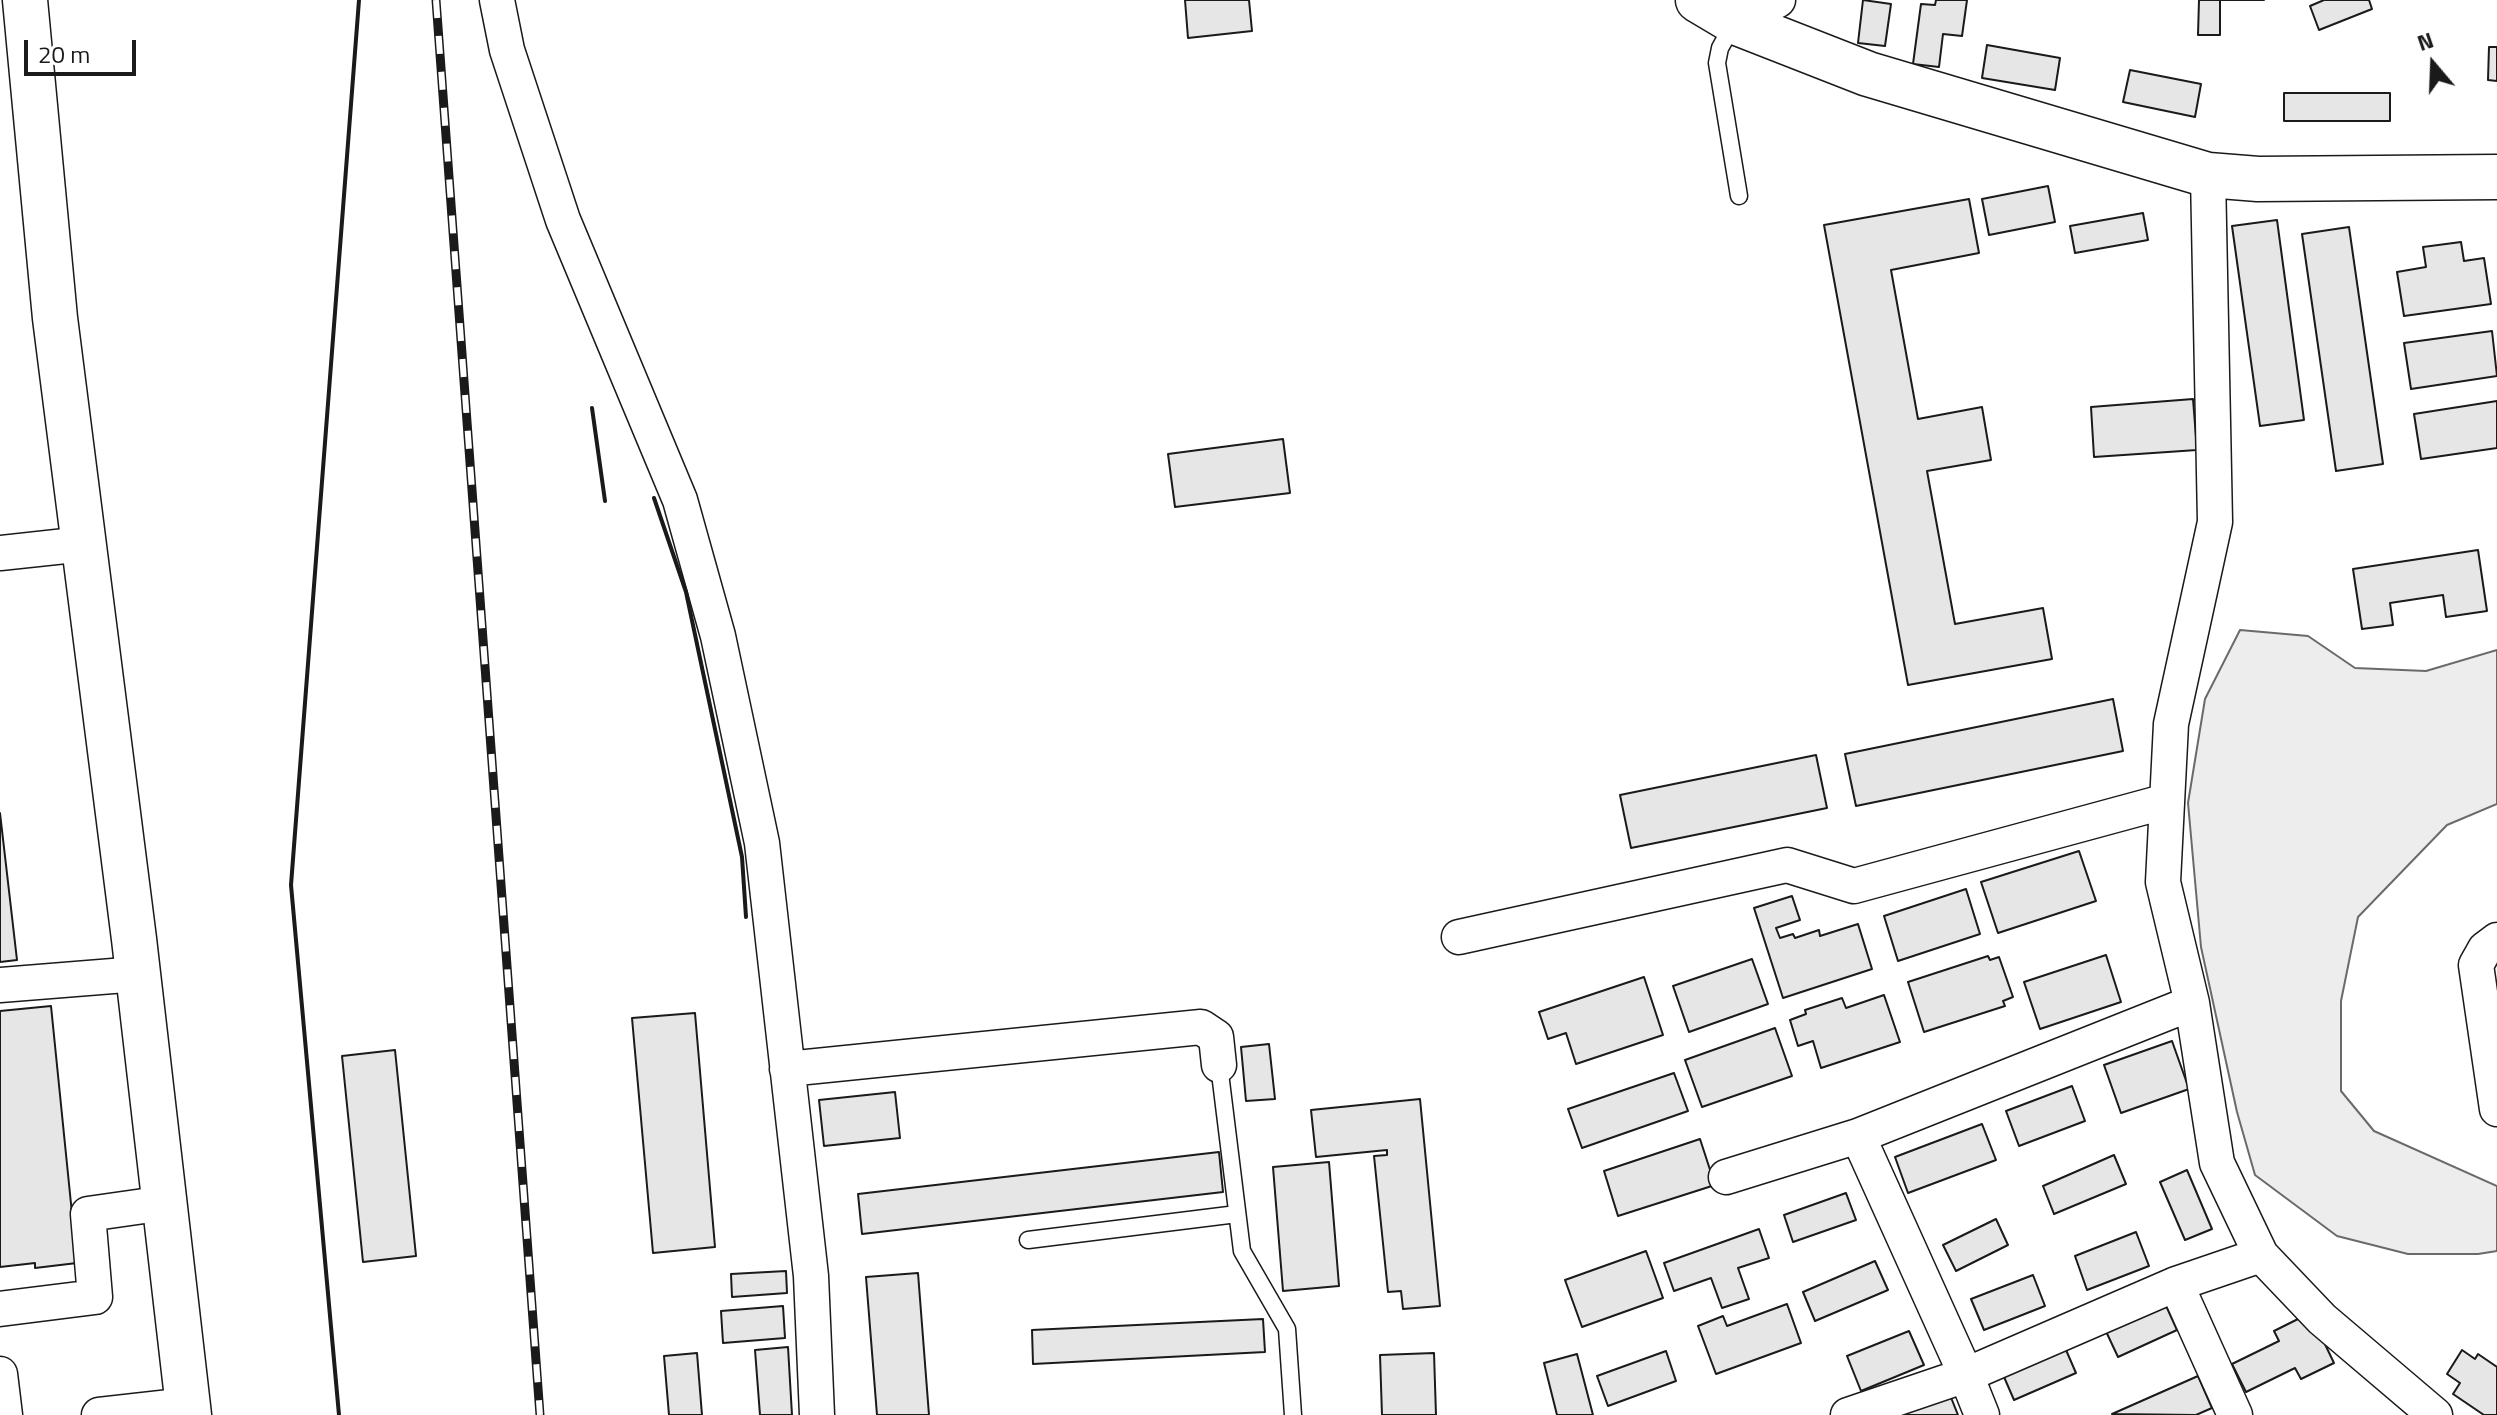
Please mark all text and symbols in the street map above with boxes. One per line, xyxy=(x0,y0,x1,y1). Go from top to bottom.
text: N xyxy=(2412,23,2438,60)
scale bar xyxy=(28,24,140,74)
north arrow xyxy=(2393,24,2473,104)
text: 20 m xyxy=(38,36,90,72)

